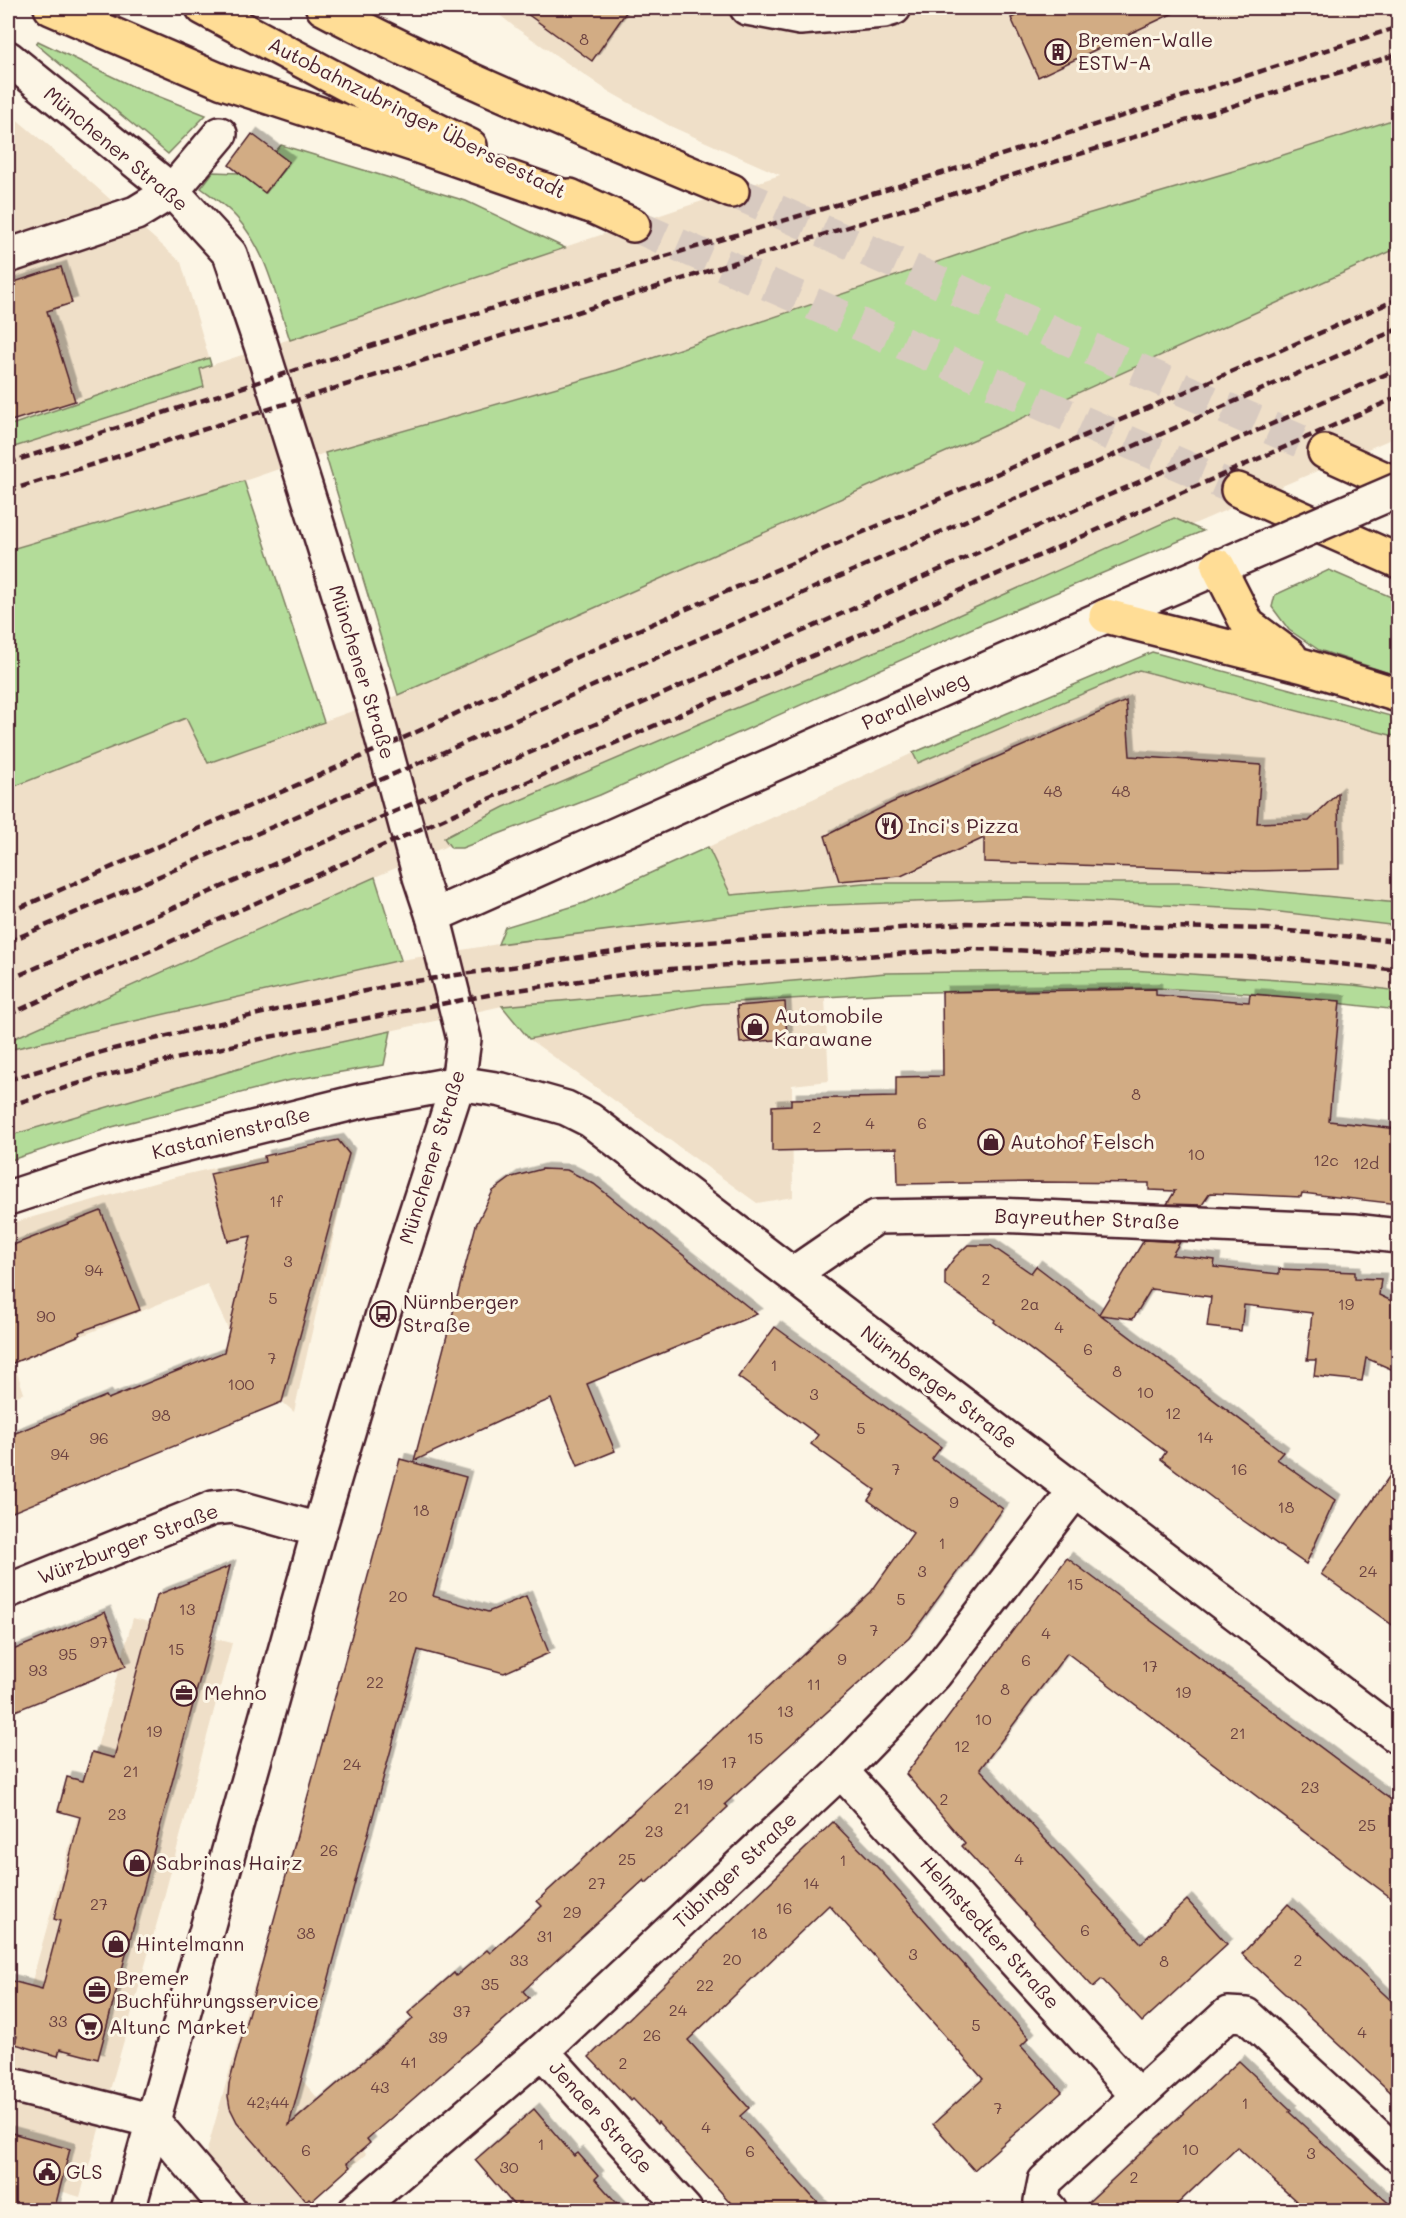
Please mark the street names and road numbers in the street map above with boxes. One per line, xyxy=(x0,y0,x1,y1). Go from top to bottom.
street label: Autobahnzubringer Überseestadt xyxy=(264,30,571,204)
street label: Münchener Straße xyxy=(39,80,194,216)
street label: Münchener Straße xyxy=(324,581,402,762)
street label: Parallelweg xyxy=(857,665,972,735)
street label: Münchener Straße xyxy=(392,1066,470,1247)
street label: Kastanienstraße xyxy=(149,1100,313,1164)
street label: Bayreuther Straße xyxy=(994,1202,1180,1234)
street label: Nürnberger Straße xyxy=(856,1319,1023,1454)
street label: Würzburger Straße xyxy=(34,1497,222,1590)
street label: Tübinger Straße xyxy=(667,1805,802,1933)
street label: Helmstedter Straße xyxy=(915,1851,1066,2014)
street label: Jenaer Straße xyxy=(544,2054,659,2178)

